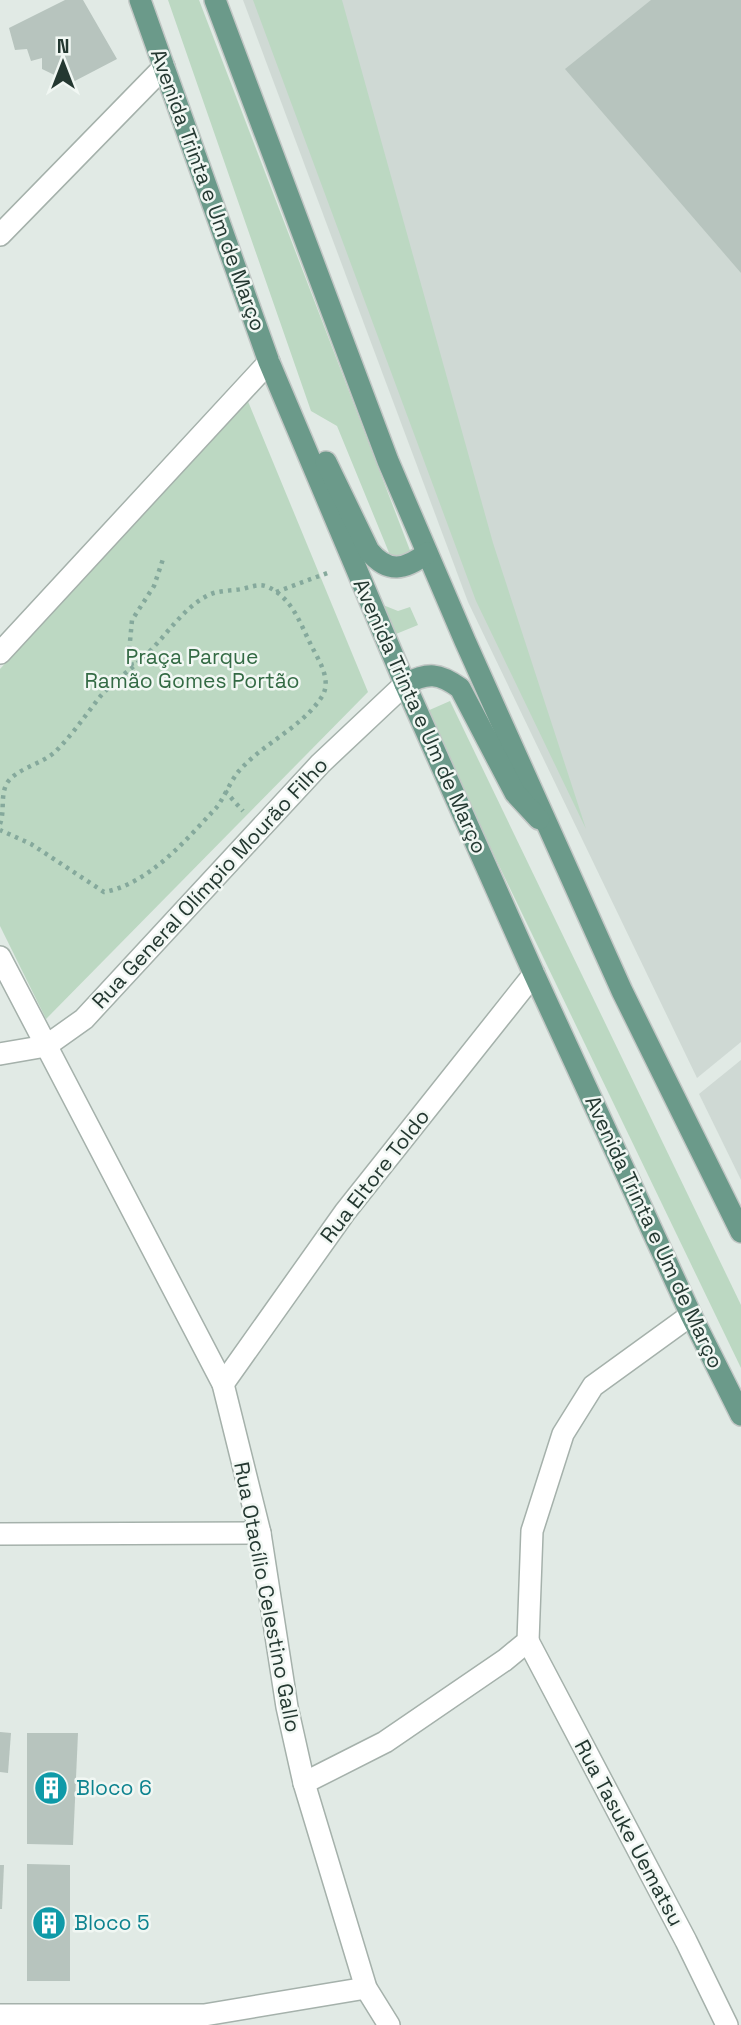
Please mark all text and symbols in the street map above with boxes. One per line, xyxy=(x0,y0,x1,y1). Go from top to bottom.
north arrow xyxy=(28,28,98,98)
text: N xyxy=(57,34,69,59)
street label: Avenida Trinta e Um de Março xyxy=(145,45,272,334)
street label: Avenida Trinta e Um de Março xyxy=(348,574,493,857)
park label: Praça Parque Ramão Gomes Portão xyxy=(85,643,299,694)
street label: Rua General Olímpio Mourão Filho xyxy=(86,751,333,1014)
street label: Avenida Trinta e Um de Março xyxy=(579,1091,730,1373)
street label: Rua Eltore Toldo xyxy=(314,1103,435,1248)
street label: Rua Otacílio Celestino Gallo xyxy=(228,1459,307,1734)
street label: Rua Tasuke Uematsu xyxy=(569,1735,690,1931)
building icon: Bloco 6 xyxy=(32,1769,70,1807)
place label: Bloco 6 xyxy=(76,1774,152,1801)
building icon: Bloco 5 xyxy=(30,1904,68,1942)
place label: Bloco 5 xyxy=(74,1909,150,1936)

